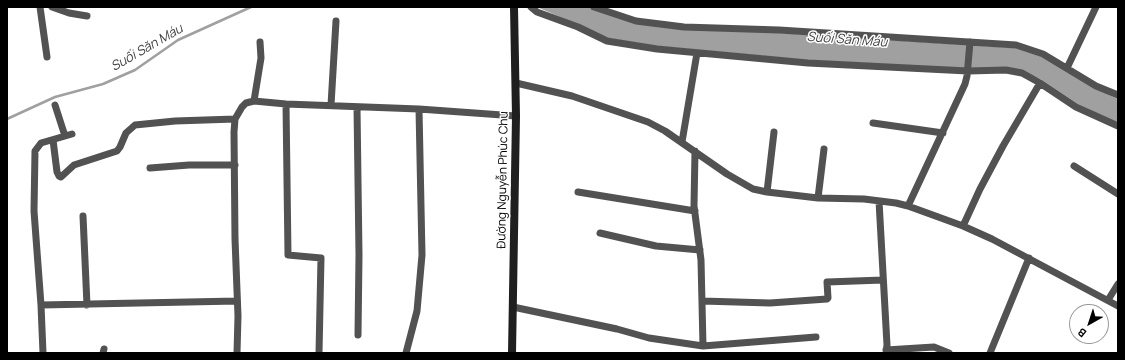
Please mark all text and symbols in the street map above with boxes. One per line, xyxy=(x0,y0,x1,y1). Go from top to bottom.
water label: Suối Săn Máu xyxy=(108,21,186,75)
water label: Suối Săn Máu xyxy=(806,29,888,51)
street label: Đường Nguyễn Phúc Chu xyxy=(495,111,511,249)
north arrow xyxy=(1069,304,1109,344)
text: B xyxy=(1074,325,1089,341)

